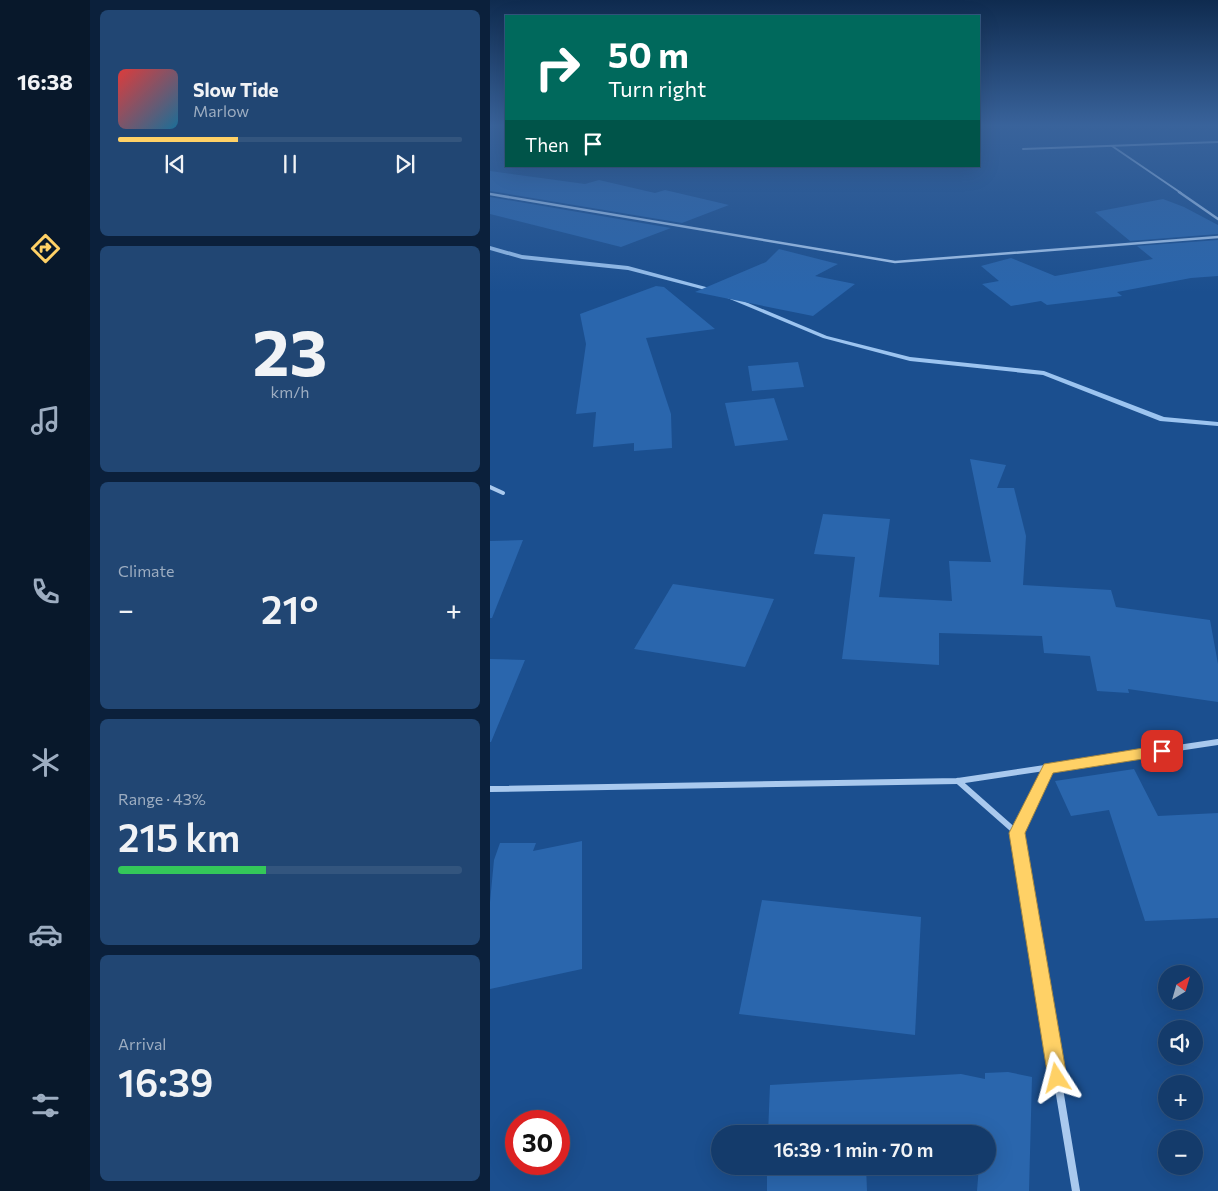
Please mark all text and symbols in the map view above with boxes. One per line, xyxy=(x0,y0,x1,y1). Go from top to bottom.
text: 50 m xyxy=(608,32,689,75)
icon: right xyxy=(525,35,590,100)
text: 16:38 xyxy=(17,68,73,95)
text: Turn right xyxy=(608,75,706,102)
text: Slow Tide xyxy=(193,78,279,101)
text: Marlow xyxy=(193,101,249,120)
icon: arrive xyxy=(579,130,607,158)
text: Then xyxy=(525,133,569,156)
icon: previous xyxy=(161,150,189,178)
icon: pause xyxy=(276,150,304,178)
icon: next xyxy=(391,150,419,178)
icon: directions xyxy=(28,231,63,266)
text: 23 xyxy=(253,310,327,389)
text: km/h xyxy=(271,382,309,401)
icon: music xyxy=(28,403,63,438)
text: Climate xyxy=(118,561,174,580)
icon: phone xyxy=(28,574,63,609)
text: 21° xyxy=(261,585,318,632)
text: − xyxy=(118,592,134,626)
text: + xyxy=(446,592,462,626)
pin xyxy=(1141,730,1183,772)
icon: arrive xyxy=(1148,737,1176,765)
icon: climate xyxy=(28,745,63,780)
text: Range · 43% xyxy=(118,789,206,808)
text: 215 km xyxy=(118,813,240,860)
icon: car xyxy=(28,917,63,952)
north arrow xyxy=(1158,965,1202,1010)
map controls xyxy=(1158,965,1203,1175)
button: sound xyxy=(1158,1020,1203,1065)
text: Arrival xyxy=(118,1034,166,1053)
position arrow xyxy=(1030,1051,1082,1103)
text: 16:39 xyxy=(118,1058,213,1105)
button: + xyxy=(1158,1075,1203,1120)
icon: filters xyxy=(28,1088,63,1123)
speed limit sign: 30 xyxy=(505,1110,570,1175)
button: − xyxy=(1158,1130,1203,1175)
text: 16:39 · 1 min · 70 m xyxy=(774,1138,933,1161)

